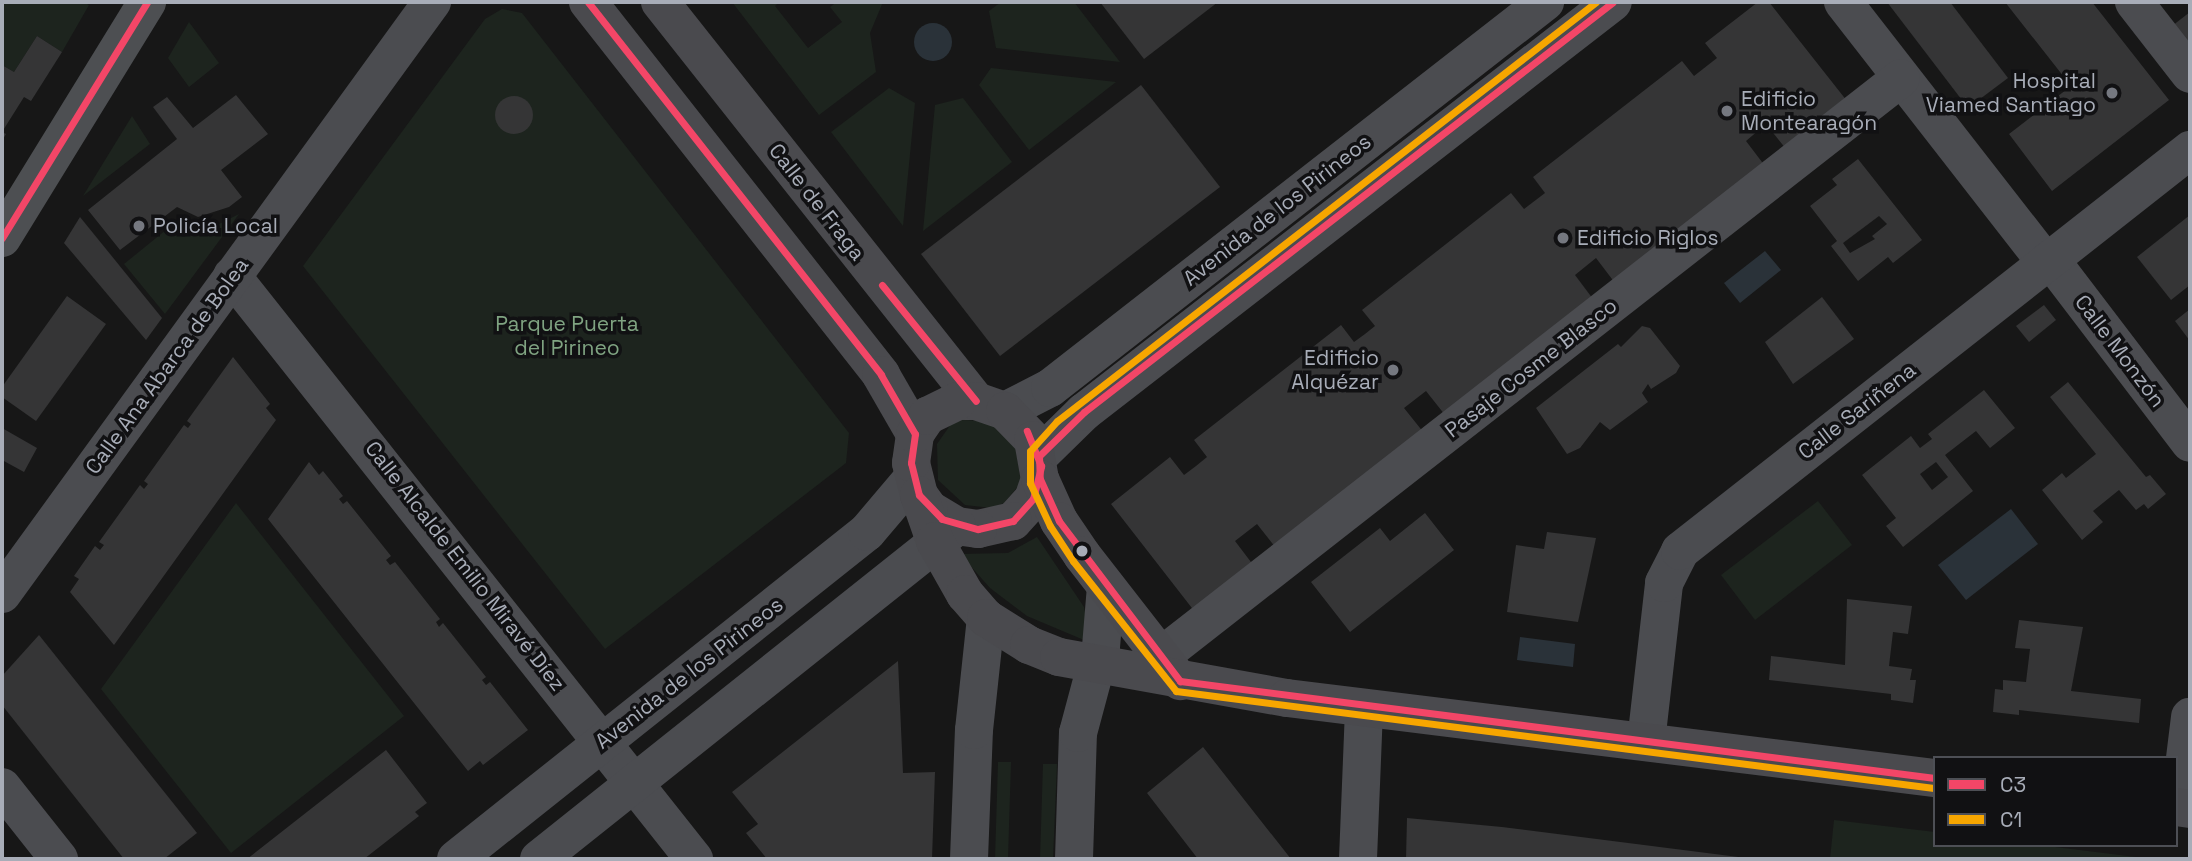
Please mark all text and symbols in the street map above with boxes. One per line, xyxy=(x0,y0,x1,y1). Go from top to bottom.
place label: Hospital Viamed Santiago xyxy=(1926,68,2096,118)
marker: Hospital Viamed Santiago xyxy=(2102,83,2122,103)
place label: Edificio Montearagón xyxy=(1741,86,1877,136)
marker: Edificio Montearagón xyxy=(1719,103,1735,119)
street label: Avenida de los Pirineos xyxy=(1178,129,1376,291)
street label: Calle de Fraga xyxy=(764,139,870,265)
place label: Policía Local xyxy=(153,213,278,239)
marker: Policía Local xyxy=(131,218,147,234)
place label: Edificio Riglos xyxy=(1577,225,1719,251)
marker: Edificio Riglos xyxy=(1555,230,1571,246)
street label: Calle Ana Abarca de Bolea xyxy=(80,253,254,479)
street label: Calle Monzón xyxy=(2070,290,2170,412)
street label: Pasaje Cosme Blasco xyxy=(1440,293,1622,443)
park label: Parque Puerta del Pirineo xyxy=(495,311,639,361)
place label: Edificio Alquézar xyxy=(1291,345,1379,395)
street label: Calle Sariñena xyxy=(1793,357,1921,465)
marker: Edificio Alquézar xyxy=(1385,362,1401,378)
street label: Calle Alcalde Emilio Miravé Díez xyxy=(360,436,570,696)
unlabelled marker xyxy=(1075,544,1089,558)
street label: Avenida de los Pirineos xyxy=(590,592,788,754)
legend xyxy=(1933,756,2178,847)
text: C3 xyxy=(2000,771,2026,798)
text: C1 xyxy=(2000,806,2022,833)

